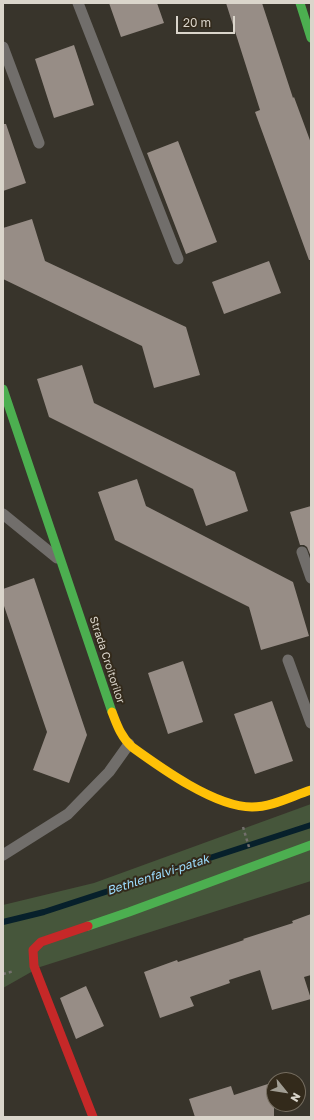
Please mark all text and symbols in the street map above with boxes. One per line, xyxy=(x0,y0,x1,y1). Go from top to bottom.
scale bar xyxy=(178,8,237,34)
text: 20 m xyxy=(183,15,211,30)
street label: Strada Croitorilor xyxy=(87,615,127,705)
water label: Bethlenfalvi-patak xyxy=(105,852,211,898)
north arrow xyxy=(266,1072,306,1112)
text: N xyxy=(288,1091,304,1105)

